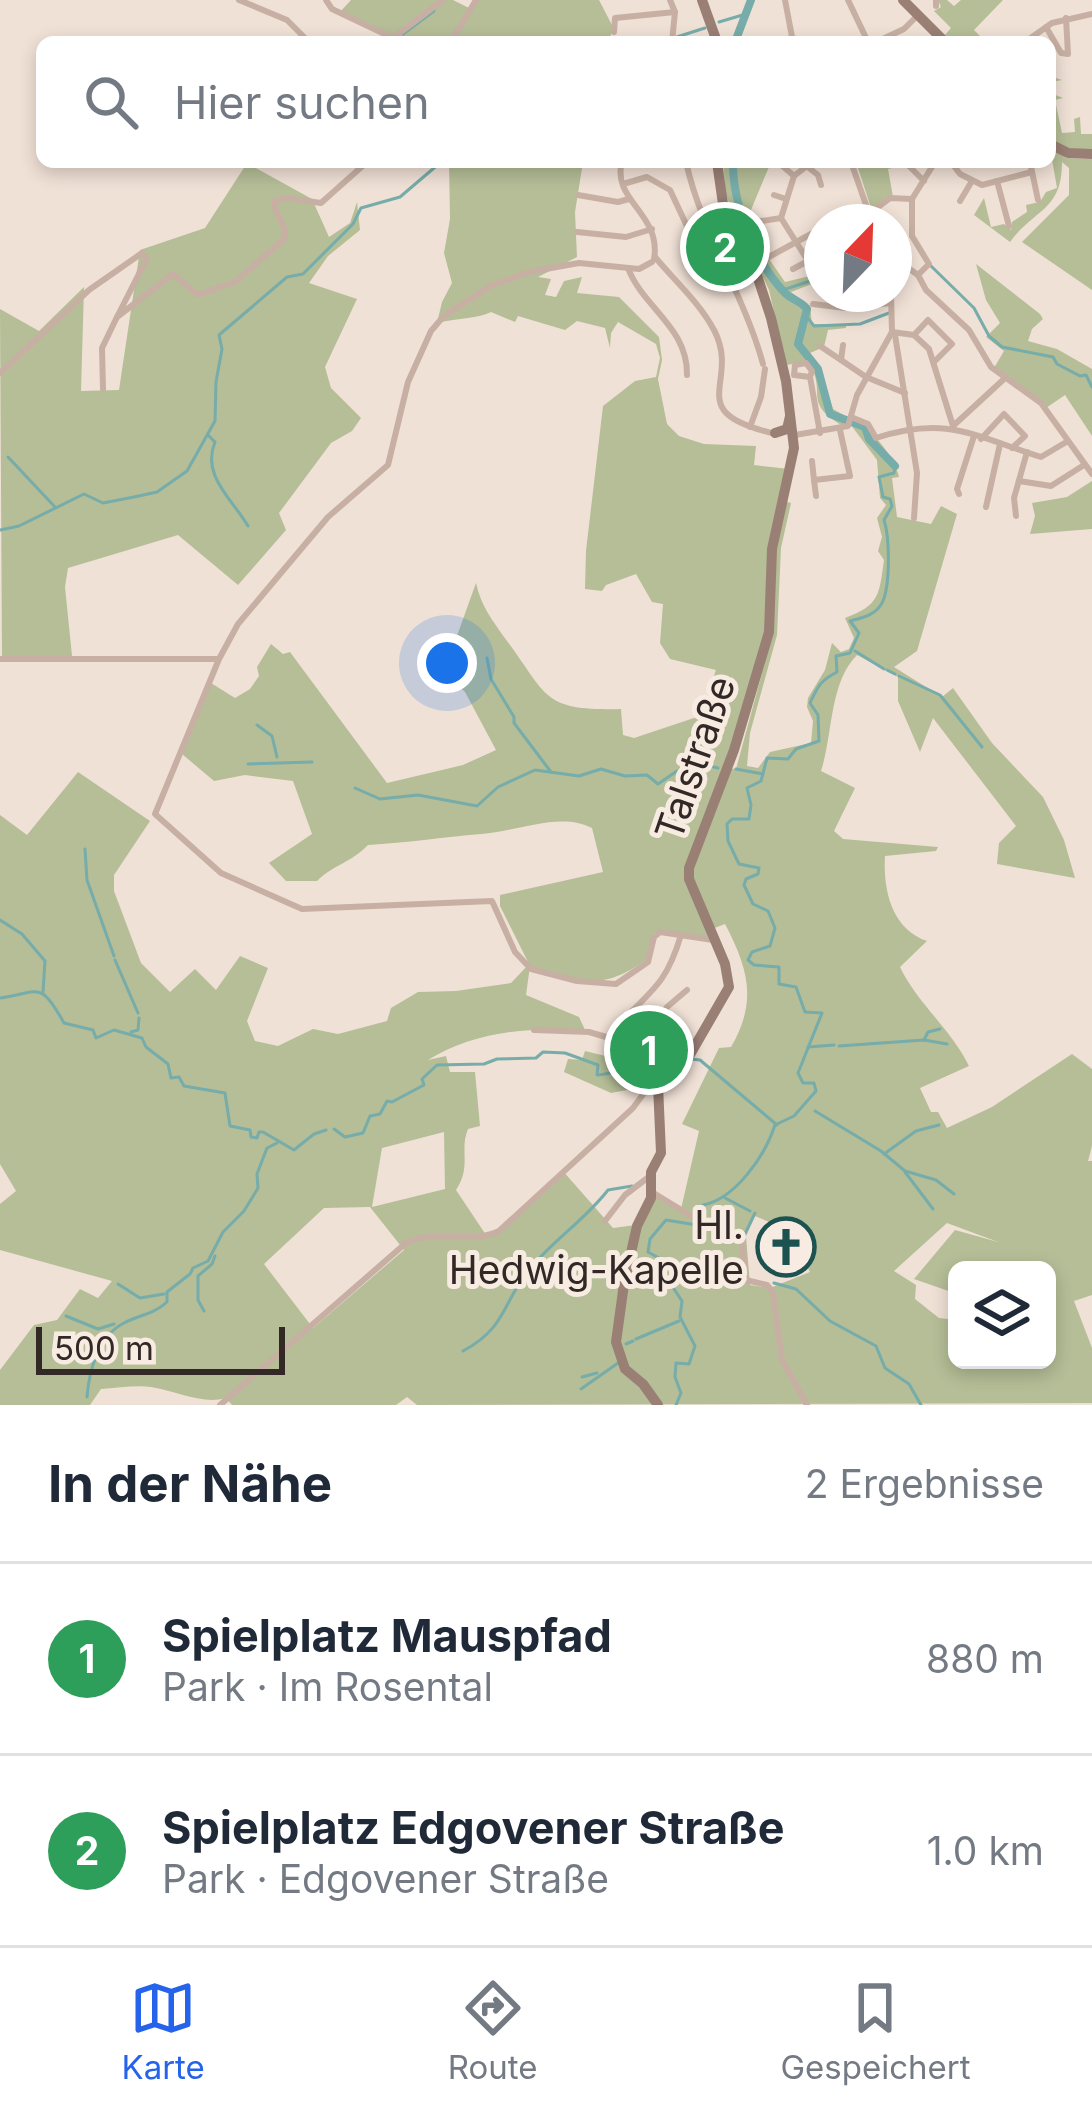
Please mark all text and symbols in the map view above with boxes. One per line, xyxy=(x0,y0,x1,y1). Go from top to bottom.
search box xyxy=(36,36,1056,168)
icon: search xyxy=(78,69,144,135)
text: Hier suchen xyxy=(174,75,430,130)
pin: 2 xyxy=(686,202,764,292)
north arrow xyxy=(804,204,912,312)
your location xyxy=(417,633,477,693)
street label: Talstraße xyxy=(645,670,744,846)
pin: 1 xyxy=(610,1005,688,1095)
place label: Hl. Hedwig-Kapelle xyxy=(449,1201,744,1293)
church icon: Hl. Hedwig-Kapelle xyxy=(755,1216,817,1278)
map controls xyxy=(948,1261,1056,1369)
button: layers xyxy=(948,1261,1056,1369)
scale bar xyxy=(36,1321,285,1374)
text: 500 m xyxy=(54,1328,154,1368)
text: In der Nähe xyxy=(48,1453,332,1514)
text: 2 Ergebnisse xyxy=(805,1460,1044,1507)
text: Spielplatz Mauspfad xyxy=(162,1608,612,1663)
text: 1 xyxy=(79,1635,95,1682)
text: 880 m xyxy=(926,1635,1044,1682)
text: Park · Im Rosental xyxy=(162,1663,493,1710)
text: Spielplatz Edgovener Straße xyxy=(162,1800,785,1855)
text: 2 xyxy=(75,1827,99,1874)
text: 1.0 km xyxy=(927,1827,1044,1874)
text: Park · Edgovener Straße xyxy=(162,1855,609,1902)
tab: Karte xyxy=(121,1975,205,2087)
tab: Route xyxy=(448,1975,538,2087)
tab: Gespeichert xyxy=(780,1975,971,2087)

